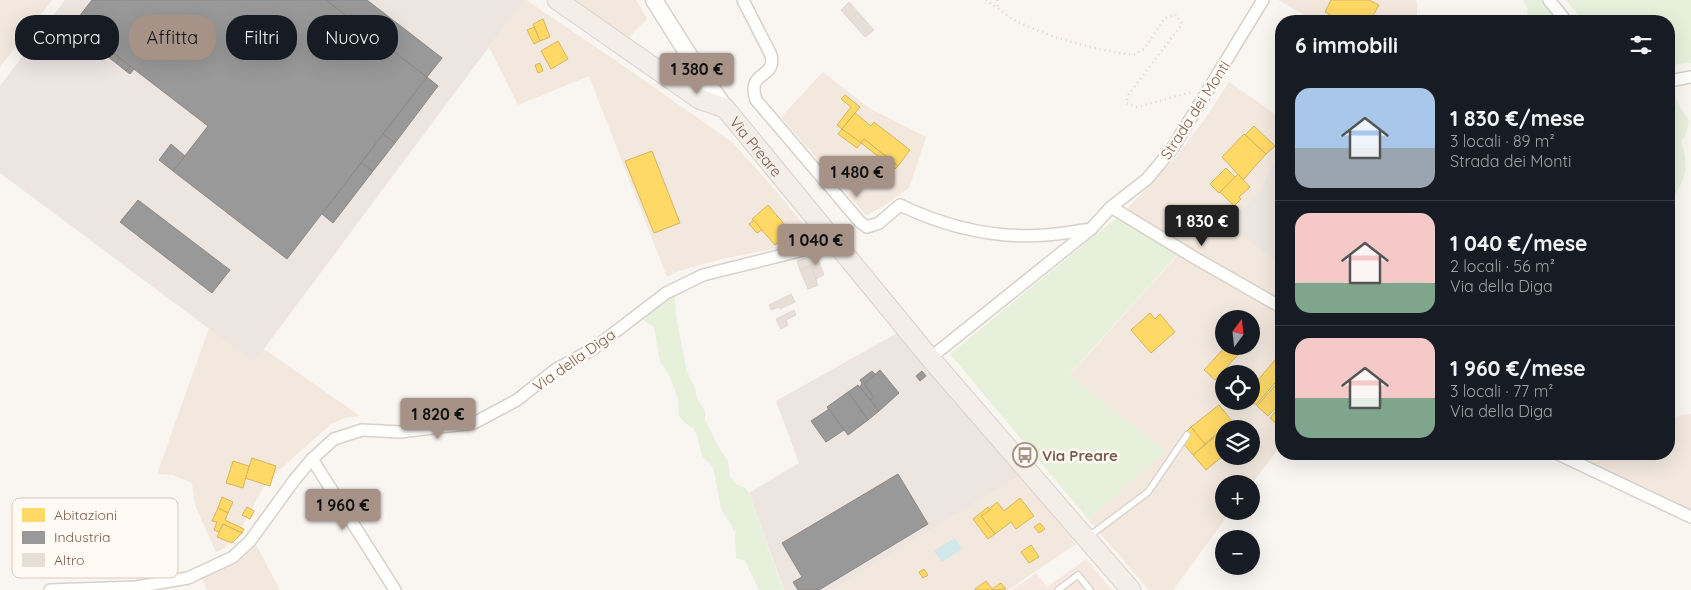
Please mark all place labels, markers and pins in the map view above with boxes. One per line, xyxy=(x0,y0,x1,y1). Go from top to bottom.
pin: 1 380 € xyxy=(651,52,743,95)
pin: 1 480 € xyxy=(811,156,903,198)
pin: 1 830 € xyxy=(1156,204,1248,247)
pin: 1 040 € xyxy=(770,224,862,266)
pin: 1 820 € xyxy=(392,398,484,440)
bus stop icon: Via Preare xyxy=(1012,442,1038,468)
place label: Via Preare xyxy=(1042,446,1118,465)
pin: 1 960 € xyxy=(297,488,389,531)

